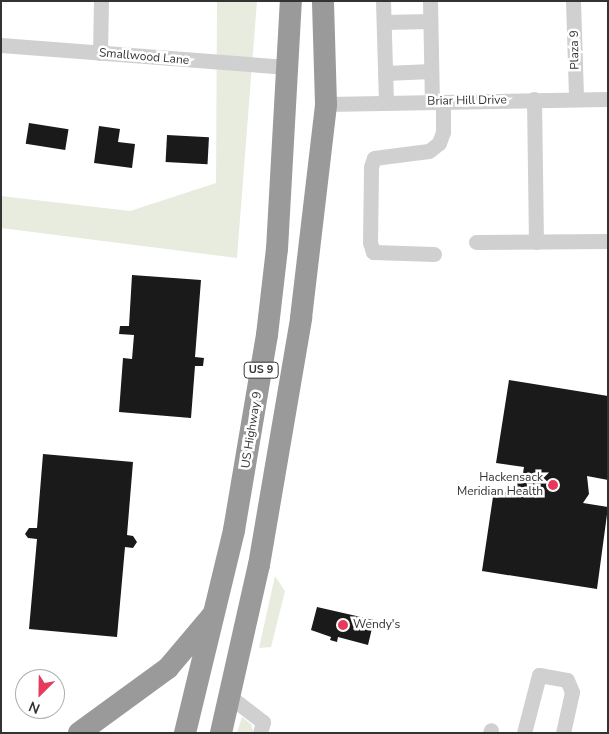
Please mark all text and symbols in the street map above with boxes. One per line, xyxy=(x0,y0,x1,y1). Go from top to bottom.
street label: Plaza 9 xyxy=(567,30,583,70)
street label: Smallwood Lane xyxy=(98,46,190,68)
street label: Briar Hill Drive xyxy=(427,93,507,109)
road number: US 9 xyxy=(244,362,278,378)
street label: US Highway 9 xyxy=(239,391,265,469)
place label: Hackensack Meridian Health xyxy=(457,471,543,499)
marker: Hackensack Meridian Health xyxy=(547,479,559,491)
place label: Wendy's xyxy=(353,618,400,632)
marker: Wendy's xyxy=(337,619,349,631)
north arrow xyxy=(15,669,65,719)
text: N xyxy=(26,697,43,718)

